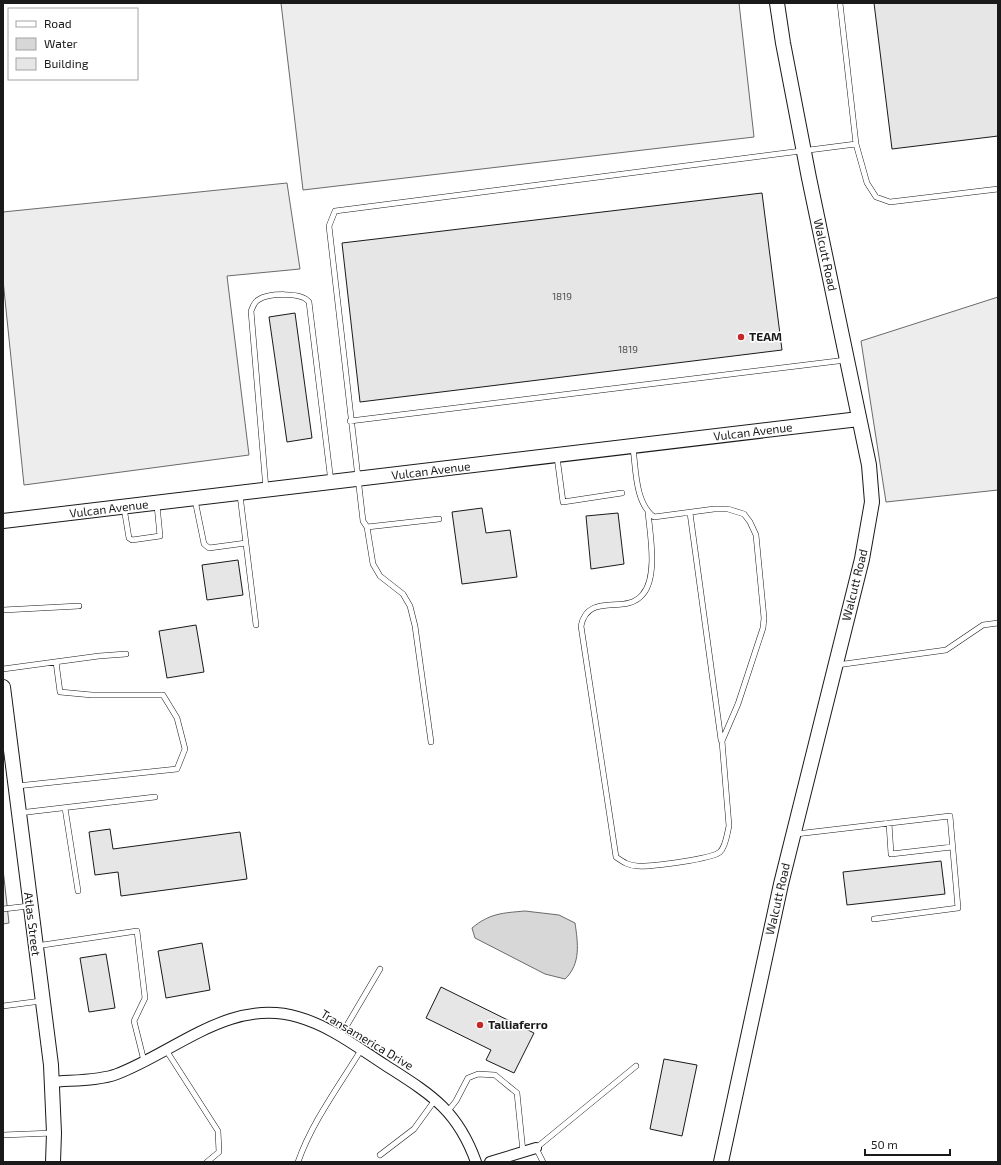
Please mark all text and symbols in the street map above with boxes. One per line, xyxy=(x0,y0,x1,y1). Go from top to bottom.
legend xyxy=(8,8,138,80)
text: Road xyxy=(44,16,72,30)
text: Water xyxy=(44,36,78,50)
text: Building xyxy=(44,56,89,70)
street label: Walcutt Road xyxy=(811,217,840,292)
house number: 1819 xyxy=(552,290,572,302)
place label: TEAM xyxy=(749,329,782,343)
marker: TEAM xyxy=(736,332,746,342)
house number: 1819 xyxy=(618,343,638,355)
street label: Vulcan Avenue xyxy=(713,419,793,443)
street label: Vulcan Avenue xyxy=(391,458,471,482)
street label: Vulcan Avenue xyxy=(69,496,149,520)
street label: Walcutt Road xyxy=(838,547,870,622)
street label: Walcutt Road xyxy=(762,861,792,936)
street label: Atlas Street xyxy=(22,891,44,957)
street label: Transamerica Drive xyxy=(319,1006,416,1072)
place label: Talliaferro xyxy=(488,1017,548,1031)
marker: Talliaferro xyxy=(475,1020,485,1030)
scale bar xyxy=(865,1131,950,1157)
text: 50 m xyxy=(871,1137,898,1151)

